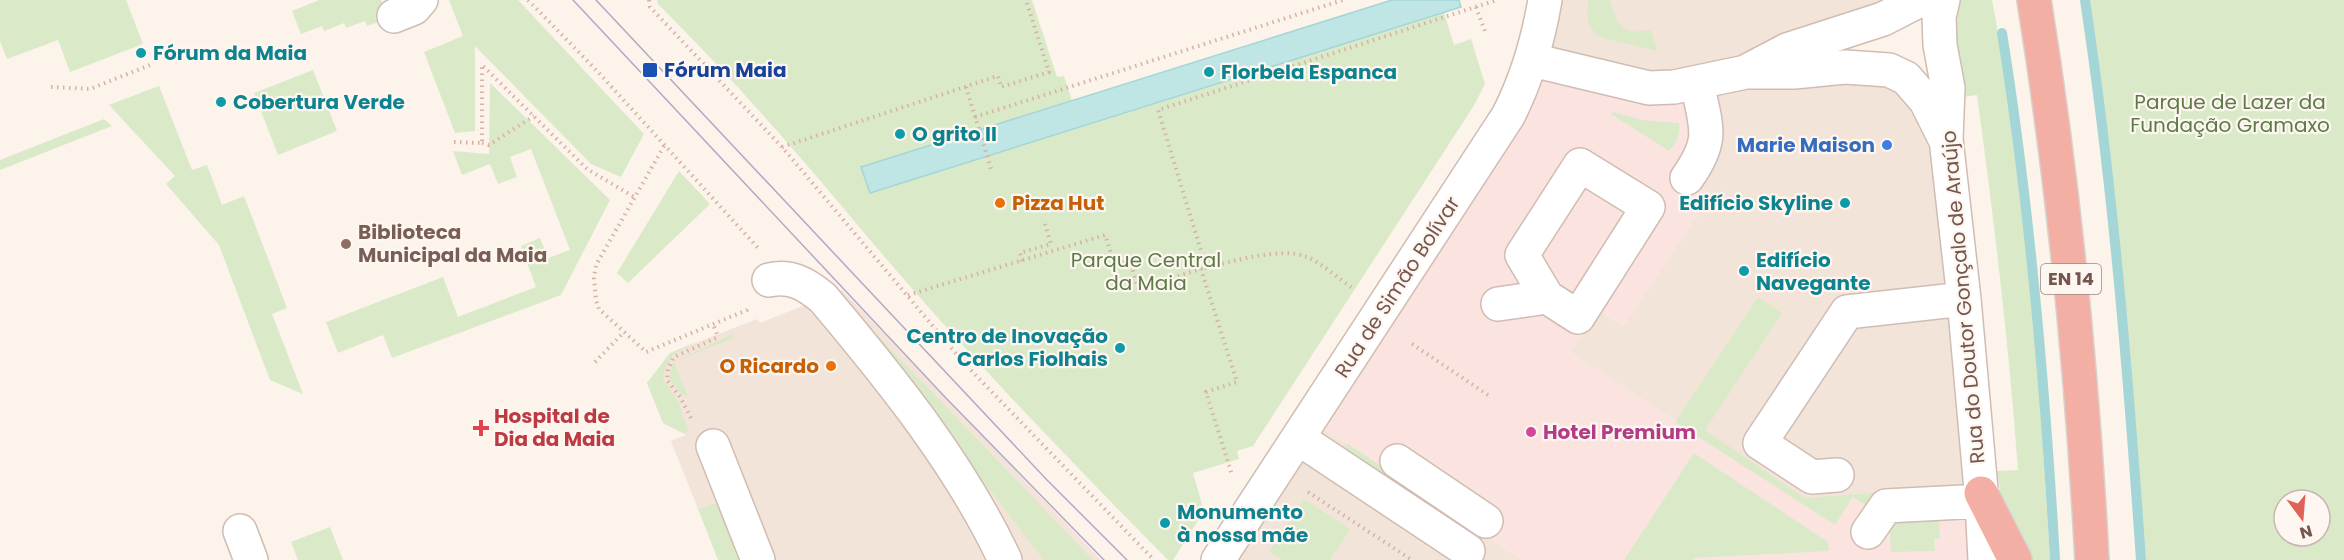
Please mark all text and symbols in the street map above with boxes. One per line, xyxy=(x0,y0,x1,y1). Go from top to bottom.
place label: Fórum da Maia xyxy=(153,39,307,67)
marker: Fórum da Maia xyxy=(134,46,148,60)
place label: Fórum Maia xyxy=(664,56,787,84)
place label: Florbela Espanca xyxy=(1221,58,1397,86)
marker: Fórum Maia xyxy=(641,61,659,79)
marker: Florbela Espanca xyxy=(1202,65,1216,79)
place label: Cobertura Verde xyxy=(233,88,405,116)
park label: Parque de Lazer da Fundação Gramaxo xyxy=(2130,88,2330,139)
marker: Cobertura Verde xyxy=(214,95,228,109)
place label: O grito II xyxy=(912,120,997,148)
marker: O grito II xyxy=(893,127,907,141)
street label: Rua do Doutor Gonçalo de Araújo xyxy=(1934,129,1992,465)
place label: Marie Maison xyxy=(1737,131,1875,159)
marker: Marie Maison xyxy=(1880,138,1894,152)
place label: Pizza Hut xyxy=(1012,189,1104,217)
place label: Edifício Skyline xyxy=(1679,189,1833,217)
street label: Rua de Simão Bolívar xyxy=(1328,191,1466,383)
marker: Pizza Hut xyxy=(993,196,1007,210)
marker: Edifício Skyline xyxy=(1838,196,1852,210)
place label: Biblioteca Municipal da Maia xyxy=(358,218,547,269)
marker: Biblioteca Municipal da Maia xyxy=(339,237,353,251)
park label: Parque Central da Maia xyxy=(1071,246,1221,297)
place label: Edifício Navegante xyxy=(1756,246,1871,297)
marker: Edifício Navegante xyxy=(1737,264,1751,278)
road number: EN 14 xyxy=(2041,264,2101,294)
place label: Centro de Inovação Carlos Fiolhais xyxy=(907,322,1108,373)
marker: Centro de Inovação Carlos Fiolhais xyxy=(1113,341,1127,355)
place label: O Ricardo xyxy=(720,352,819,380)
marker: O Ricardo xyxy=(824,359,838,373)
place label: Hospital de Dia da Maia xyxy=(494,402,615,453)
place label: Hotel Premium xyxy=(1543,418,1696,446)
marker: Hospital de Dia da Maia xyxy=(472,419,490,437)
marker: Hotel Premium xyxy=(1524,425,1538,439)
north arrow xyxy=(2272,488,2332,548)
place label: Monumento à nossa mãe xyxy=(1177,498,1308,549)
marker: Monumento à nossa mãe xyxy=(1158,516,1172,530)
text: N xyxy=(2297,519,2315,545)

